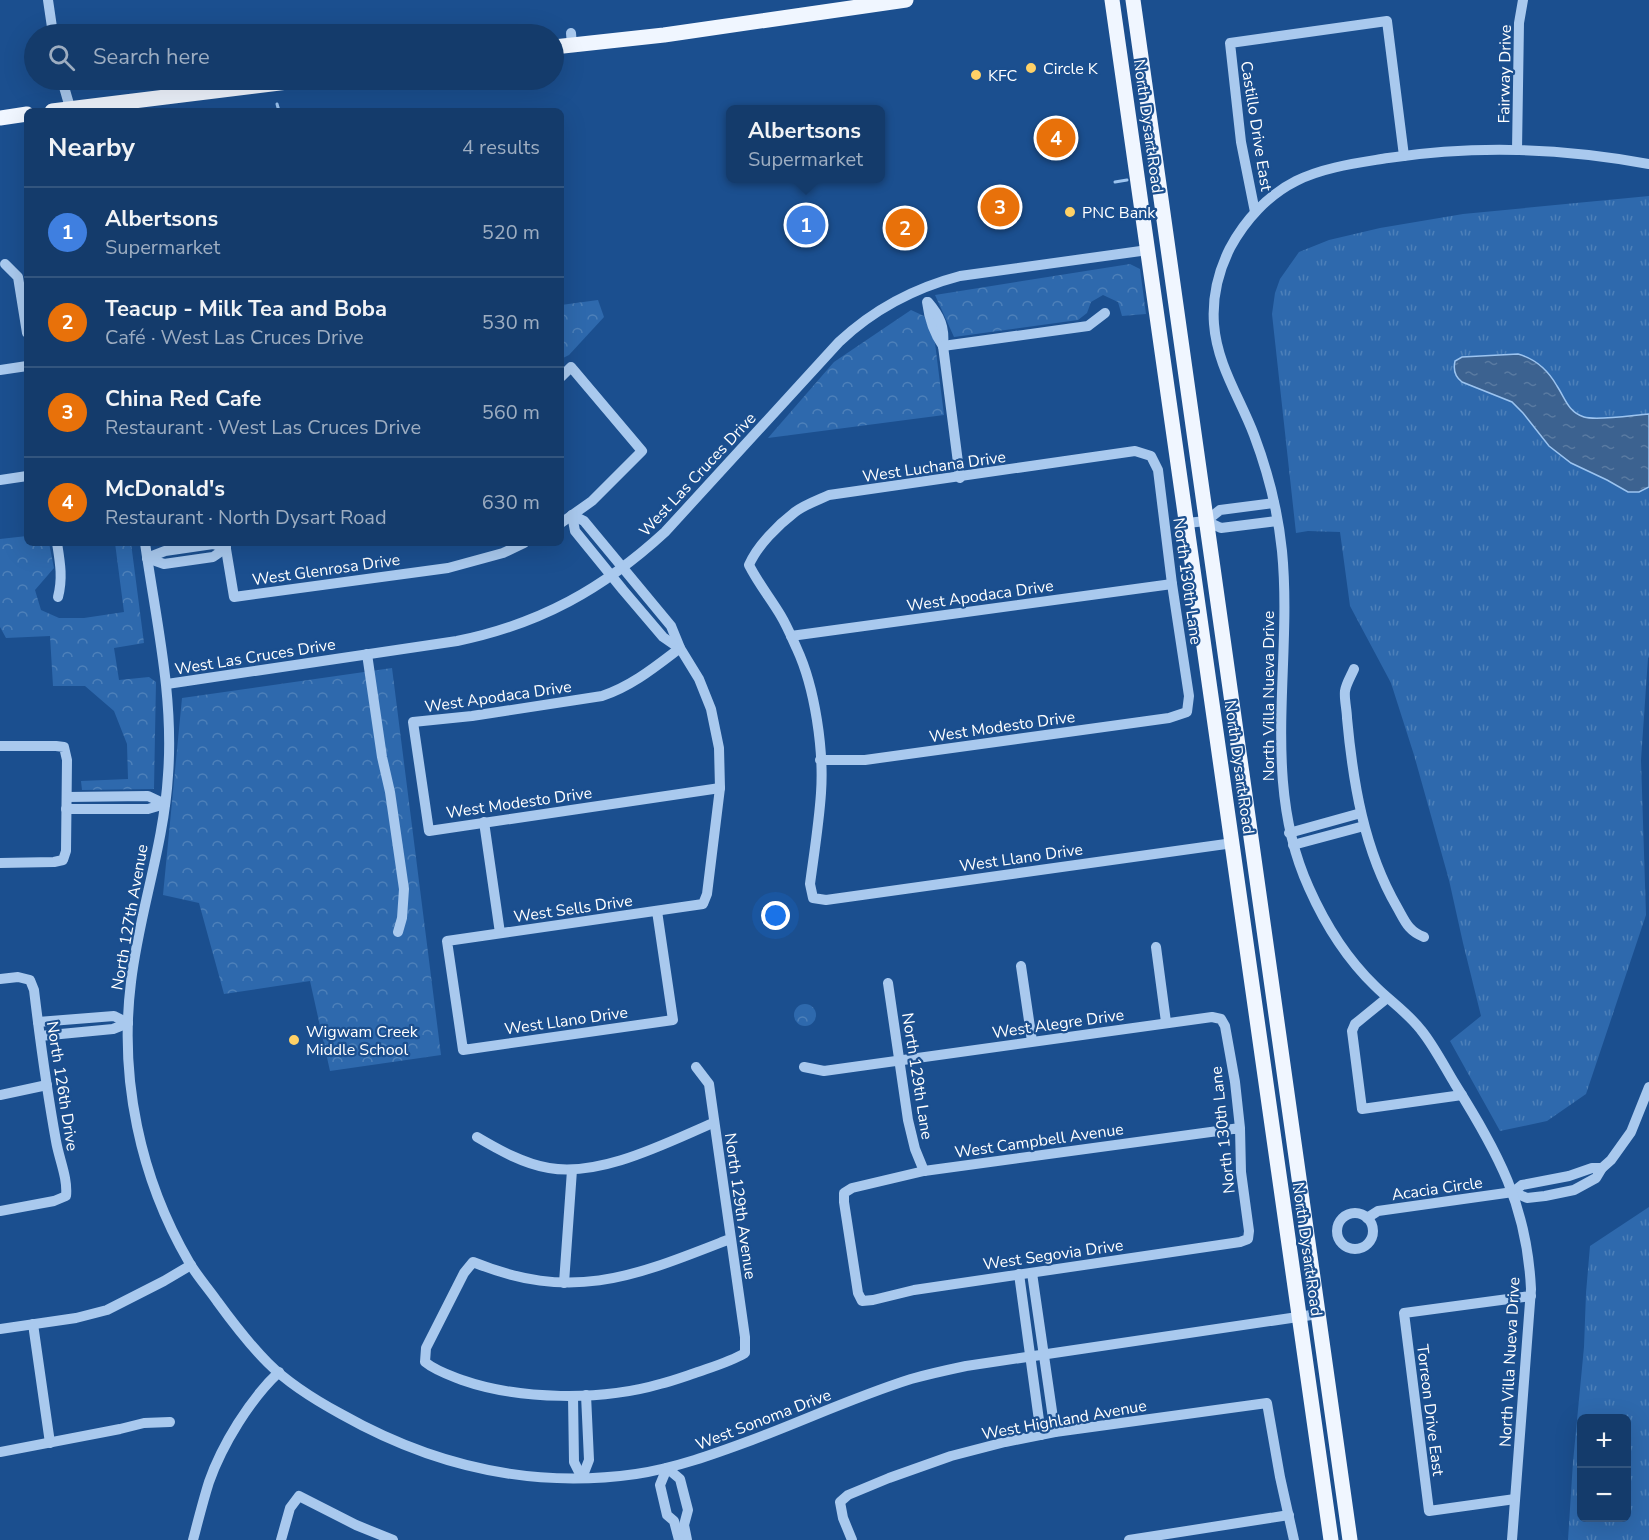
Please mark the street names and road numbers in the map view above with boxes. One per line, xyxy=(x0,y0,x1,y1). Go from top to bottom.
street label: Fairway Drive xyxy=(1493,24,1517,124)
street label: North Dysart Road xyxy=(1128,58,1168,194)
street label: Castillo Drive East xyxy=(1235,60,1277,193)
street label: West Las Cruces Drive xyxy=(634,408,761,542)
street label: West Luchana Drive xyxy=(861,446,1007,488)
street label: North 130th Lane xyxy=(1167,516,1207,646)
street label: West Glenrosa Drive xyxy=(251,549,402,591)
street label: West Apodaca Drive xyxy=(905,575,1055,617)
street label: North Villa Nueva Drive xyxy=(1258,611,1280,781)
street label: West Las Cruces Drive xyxy=(173,633,337,681)
street label: West Apodaca Drive xyxy=(423,676,573,718)
street label: North Dysart Road xyxy=(1219,699,1259,835)
street label: West Modesto Drive xyxy=(928,706,1076,748)
street label: West Modesto Drive xyxy=(445,782,593,824)
street label: West Llano Drive xyxy=(958,838,1084,878)
street label: North 127th Avenue xyxy=(106,843,154,992)
street label: West Sells Drive xyxy=(512,890,634,928)
street label: West Llano Drive xyxy=(503,1001,629,1041)
street label: West Alegre Drive xyxy=(991,1004,1125,1044)
street label: North 129th Lane xyxy=(896,1011,938,1141)
street label: North 126th Drive xyxy=(41,1020,83,1153)
street label: North 130th Lane xyxy=(1205,1065,1241,1195)
street label: West Campbell Avenue xyxy=(953,1118,1125,1164)
street label: North 129th Avenue xyxy=(719,1131,761,1281)
street label: Acacia Circle xyxy=(1390,1172,1484,1206)
street label: North Dysart Road xyxy=(1287,1181,1327,1317)
street label: West Segovia Drive xyxy=(982,1234,1125,1276)
street label: North Villa Nueva Drive xyxy=(1495,1276,1525,1448)
street label: Torreon Drive East xyxy=(1411,1343,1449,1477)
street label: West Sonoma Drive xyxy=(692,1384,834,1456)
street label: West Highland Avenue xyxy=(980,1395,1148,1445)

